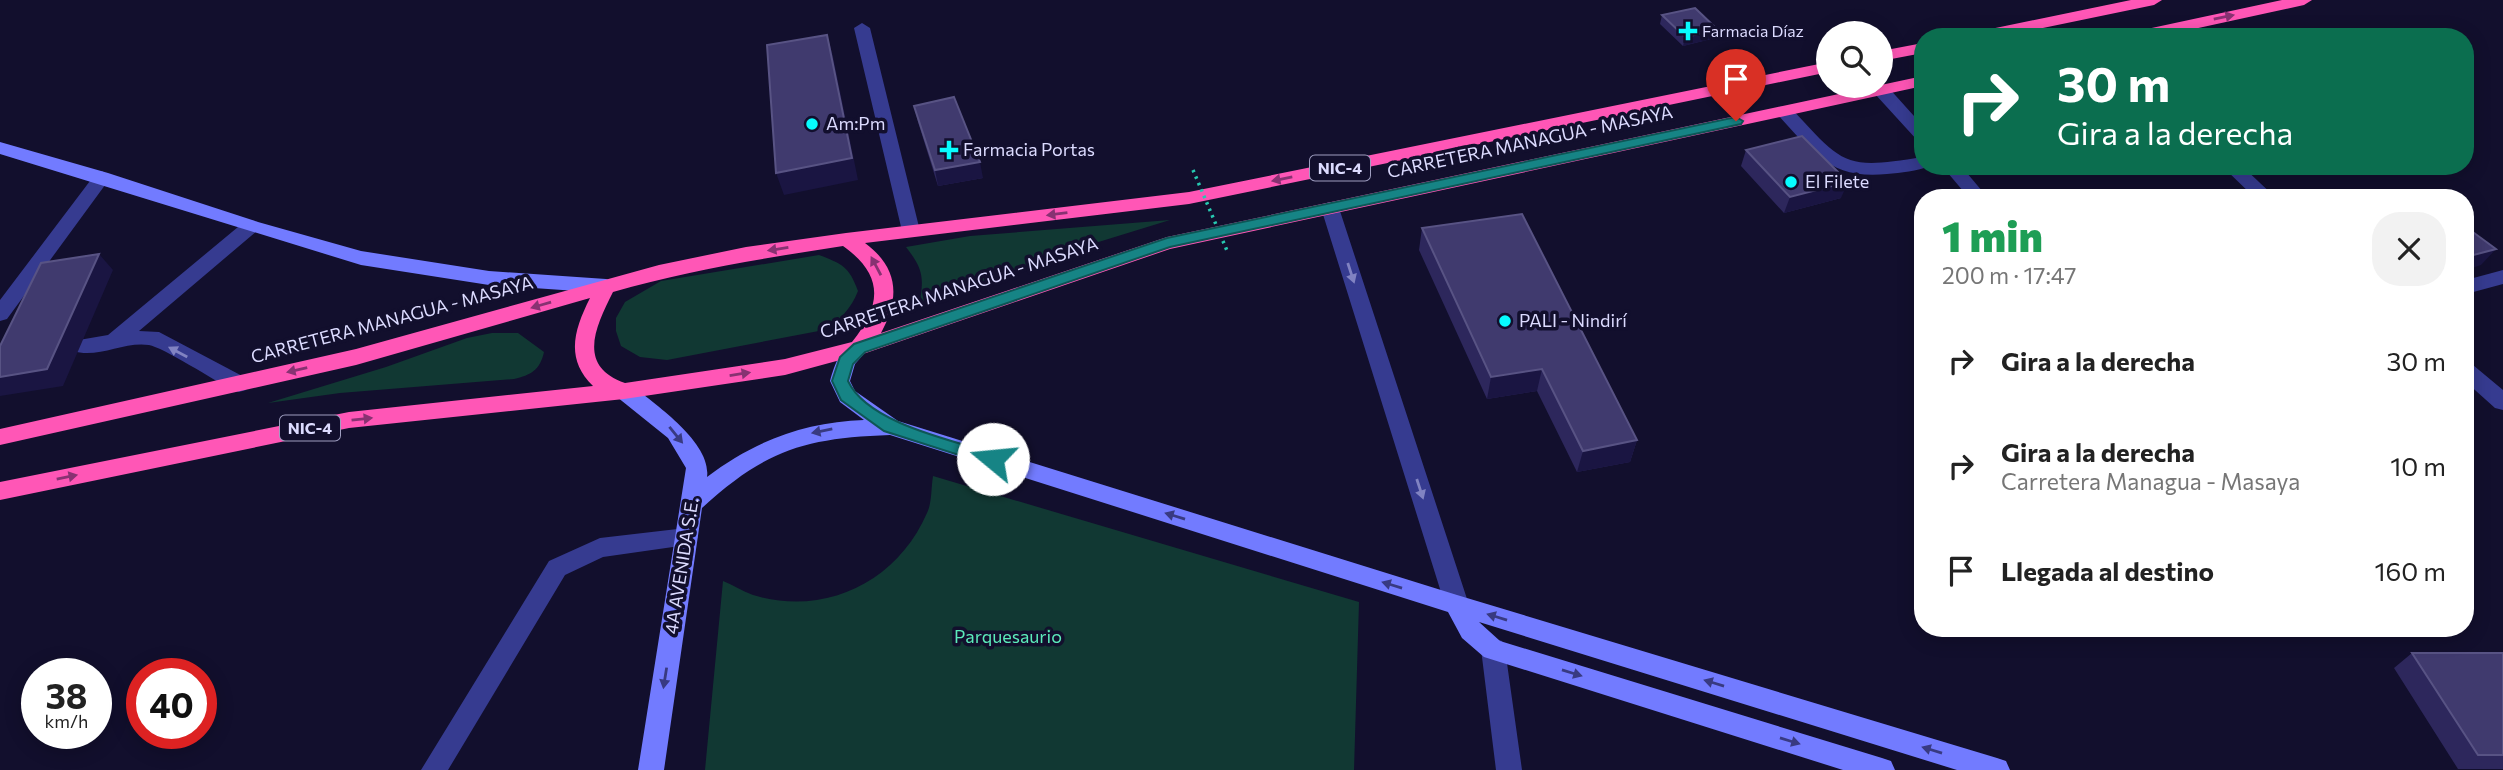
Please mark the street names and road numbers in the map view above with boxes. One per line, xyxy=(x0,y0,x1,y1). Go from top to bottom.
street label: CARRETERA MANAGUA - MASAYA xyxy=(1385,100,1674,182)
road number: NIC-4 xyxy=(1310,156,1370,180)
street label: CARRETERA MANAGUA - MASAYA xyxy=(817,232,1101,342)
street label: CARRETERA MANAGUA - MASAYA xyxy=(248,271,535,367)
road number: NIC-4 xyxy=(280,416,340,440)
street label: 4A AVENIDA S.E. xyxy=(659,496,703,636)

